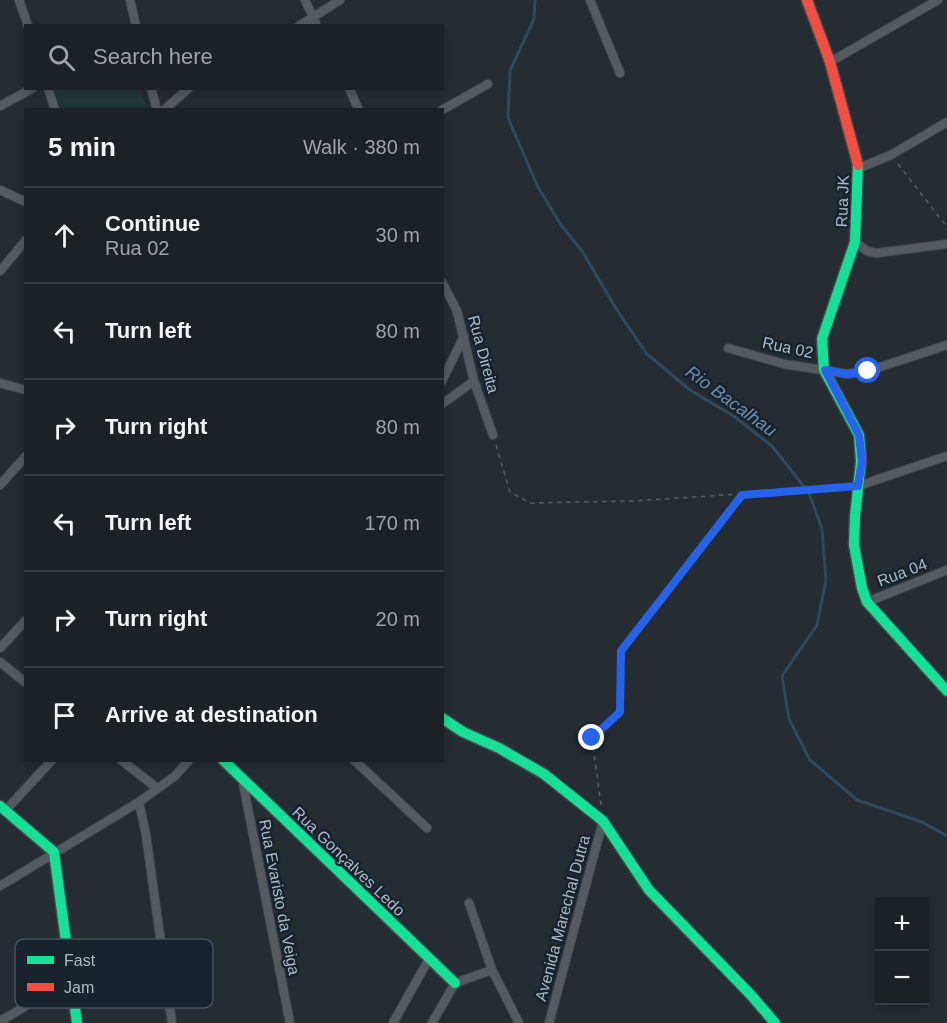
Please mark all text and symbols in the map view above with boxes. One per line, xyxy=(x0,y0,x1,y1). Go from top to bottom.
search box xyxy=(24,24,444,90)
icon: search xyxy=(45,41,78,74)
text: Search here xyxy=(93,44,213,69)
text: 5 min xyxy=(48,132,116,162)
text: Walk · 380 m xyxy=(303,136,420,158)
street label: Rua JK xyxy=(833,174,852,228)
text: Continue xyxy=(105,211,200,236)
icon: ahead xyxy=(48,219,81,252)
text: 30 m xyxy=(376,224,420,246)
text: Rua 02 xyxy=(105,237,170,259)
street label: Rua Direita xyxy=(465,313,502,395)
icon: left xyxy=(48,315,81,348)
text: Turn left xyxy=(105,318,191,343)
text: 80 m xyxy=(376,320,420,342)
street label: Rua 02 xyxy=(761,334,815,361)
route start xyxy=(854,357,880,383)
water label: Rio Bacalhau xyxy=(682,361,780,441)
icon: right xyxy=(48,411,81,444)
text: Turn right xyxy=(105,414,207,439)
text: 80 m xyxy=(376,416,420,438)
icon: left xyxy=(48,507,81,540)
text: Turn left xyxy=(105,510,191,535)
text: 170 m xyxy=(364,512,420,534)
street label: Rua 04 xyxy=(875,555,929,590)
icon: right xyxy=(48,603,81,636)
text: Turn right xyxy=(105,606,207,631)
text: 20 m xyxy=(376,608,420,630)
icon: arrive xyxy=(48,699,81,732)
text: Arrive at destination xyxy=(105,702,318,727)
route end xyxy=(578,724,604,750)
street label: Rua Gonçalves Ledo xyxy=(289,803,408,919)
street label: Rua Evaristo da Veiga xyxy=(256,818,303,977)
street label: Avenida Marechal Dutra xyxy=(532,833,593,1003)
map controls xyxy=(875,897,929,1005)
button: + xyxy=(875,897,929,951)
legend xyxy=(15,939,213,1008)
button: − xyxy=(875,951,929,1005)
text: Fast xyxy=(64,952,96,969)
text: Jam xyxy=(64,979,94,996)

